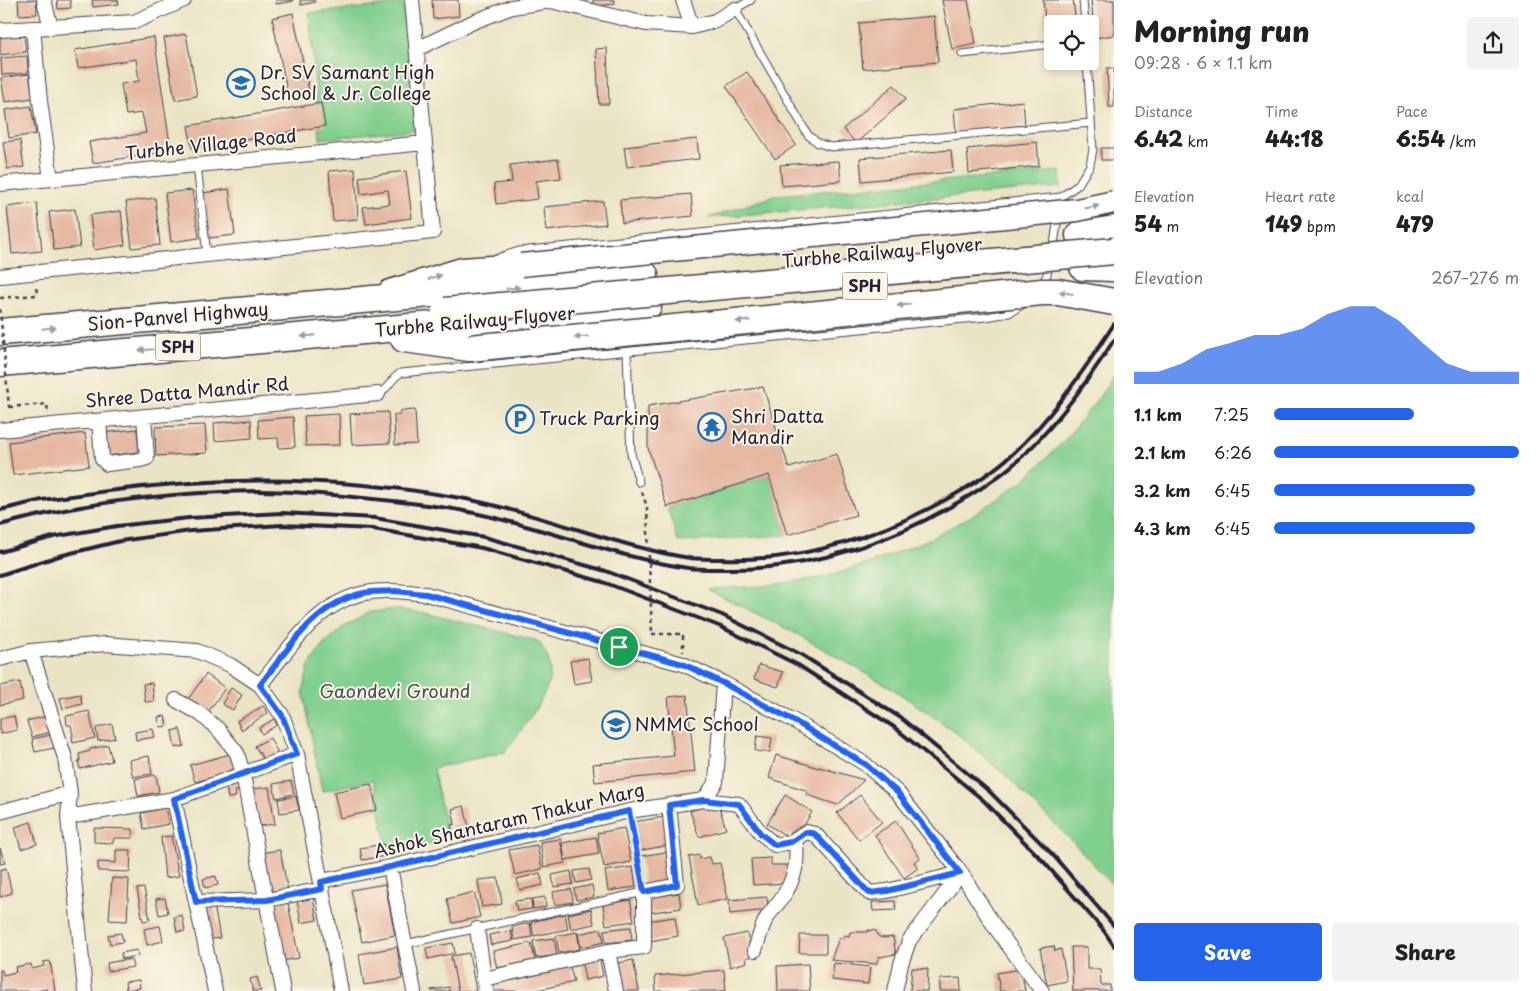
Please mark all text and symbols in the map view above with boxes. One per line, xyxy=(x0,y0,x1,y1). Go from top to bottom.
text: Morning run xyxy=(1134,9,1310,52)
map controls xyxy=(1044,15,1099,70)
button: locate xyxy=(1044,15,1099,70)
button: share xyxy=(1467,17,1519,69)
text: 09:28 · 6 × 1.1 km xyxy=(1134,50,1273,74)
place label: Dr. SV Samant High School & Jr. College xyxy=(260,58,435,106)
school or university icon: Dr. SV Samant High School & Jr. College xyxy=(226,68,256,98)
text: Distance xyxy=(1134,101,1193,122)
text: Time xyxy=(1265,101,1298,122)
text: Pace xyxy=(1396,101,1428,122)
street label: Turbhe Village Road xyxy=(124,121,298,166)
text: 6.42 xyxy=(1134,122,1183,154)
text: 44:18 xyxy=(1265,122,1324,154)
text: 6:54 xyxy=(1396,122,1445,154)
text: km xyxy=(1183,131,1209,152)
text: /km xyxy=(1445,131,1476,152)
text: Elevation xyxy=(1134,186,1194,207)
text: Heart rate xyxy=(1265,186,1336,207)
text: kcal xyxy=(1396,186,1424,207)
one-way arrow xyxy=(1084,203,1099,211)
text: 54 xyxy=(1134,207,1162,239)
text: 149 xyxy=(1265,207,1302,239)
text: 479 xyxy=(1396,207,1434,239)
text: m xyxy=(1162,216,1179,237)
text: bpm xyxy=(1302,216,1336,237)
street label: Turbhe Railway Flyover xyxy=(781,229,984,274)
text: Elevation xyxy=(1134,265,1203,289)
text: 267–276 m xyxy=(1431,265,1519,289)
road number: SPH xyxy=(842,272,888,300)
one-way arrow xyxy=(428,273,443,280)
one-way arrow xyxy=(506,283,522,291)
one-way arrow xyxy=(1058,289,1074,297)
street label: Sion-Panvel Highway xyxy=(86,294,269,337)
street label: Turbhe Railway Flyover xyxy=(374,298,577,343)
one-way arrow xyxy=(896,301,912,309)
one-way arrow xyxy=(734,317,750,325)
one-way arrow xyxy=(41,323,57,331)
one-way arrow xyxy=(300,333,316,341)
one-way arrow xyxy=(573,333,589,341)
road number: SPH xyxy=(156,334,200,361)
one-way arrow xyxy=(138,346,154,354)
street label: Shree Datta Mandir Rd xyxy=(84,369,290,414)
place label: Shri Datta Mandir xyxy=(731,402,824,450)
text: 1.1 km xyxy=(1134,402,1182,426)
text: 7:25 xyxy=(1214,402,1249,426)
parking icon: Truck Parking xyxy=(505,404,535,434)
place label: Truck Parking xyxy=(539,404,660,431)
temple icon: Shri Datta Mandir xyxy=(697,412,727,442)
text: 2.1 km xyxy=(1134,440,1186,464)
text: 6:26 xyxy=(1214,440,1252,464)
text: 3.2 km xyxy=(1134,478,1191,502)
text: 6:45 xyxy=(1214,478,1250,502)
text: 4.3 km xyxy=(1134,516,1191,540)
text: 6:45 xyxy=(1214,516,1250,540)
pin xyxy=(598,626,640,668)
icon: arrive xyxy=(605,633,633,661)
park label: Gaondevi Ground xyxy=(320,677,470,704)
school or university icon: NMMC School xyxy=(601,710,631,740)
place label: NMMC School xyxy=(635,710,759,737)
street label: Ashok Shantaram Thakur Marg xyxy=(371,775,647,864)
button: Save xyxy=(1134,923,1322,981)
button: Share xyxy=(1332,923,1519,981)

